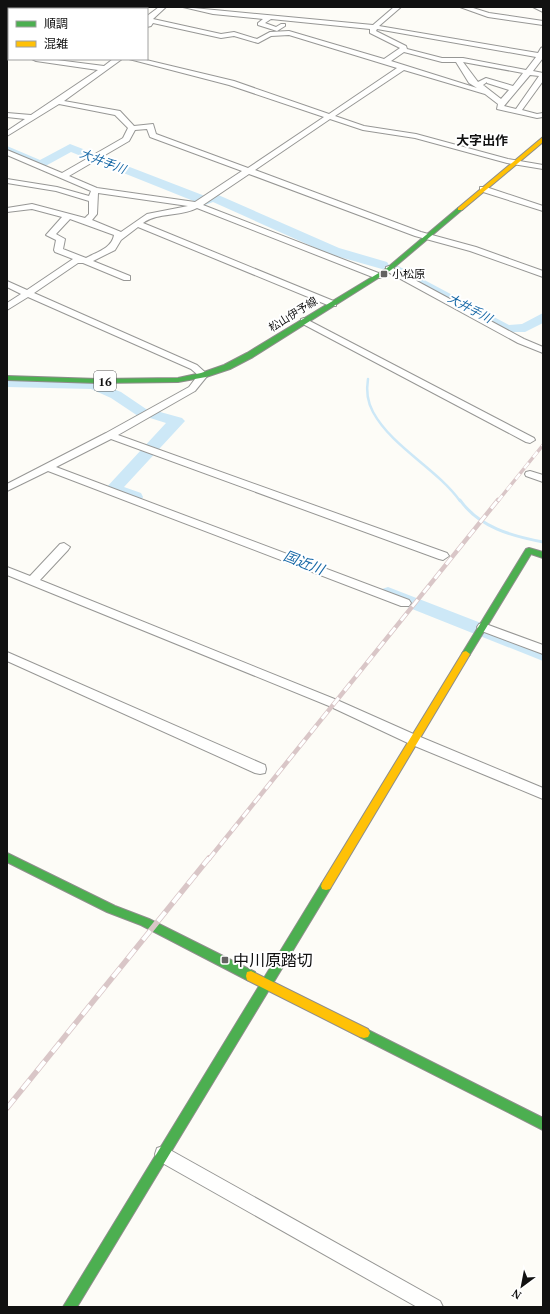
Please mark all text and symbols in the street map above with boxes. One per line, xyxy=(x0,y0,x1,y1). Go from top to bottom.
legend xyxy=(8,8,148,60)
text: 順調 xyxy=(44,16,68,31)
text: 混雑 xyxy=(44,36,68,51)
district label: 大字出作 xyxy=(456,131,508,149)
water label: 大井手川 xyxy=(78,145,130,177)
place label: 小松原 xyxy=(392,267,425,281)
marker: 小松原 xyxy=(379,269,389,279)
water label: 大井手川 xyxy=(445,290,496,327)
street label: 松山伊予線 xyxy=(266,293,320,335)
road number: 16 xyxy=(94,371,116,391)
water label: 国近川 xyxy=(281,546,329,579)
place label: 中川原踏切 xyxy=(233,949,313,971)
marker: 中川原踏切 xyxy=(220,955,230,965)
north arrow xyxy=(502,1266,542,1306)
text: N xyxy=(509,1286,524,1303)

